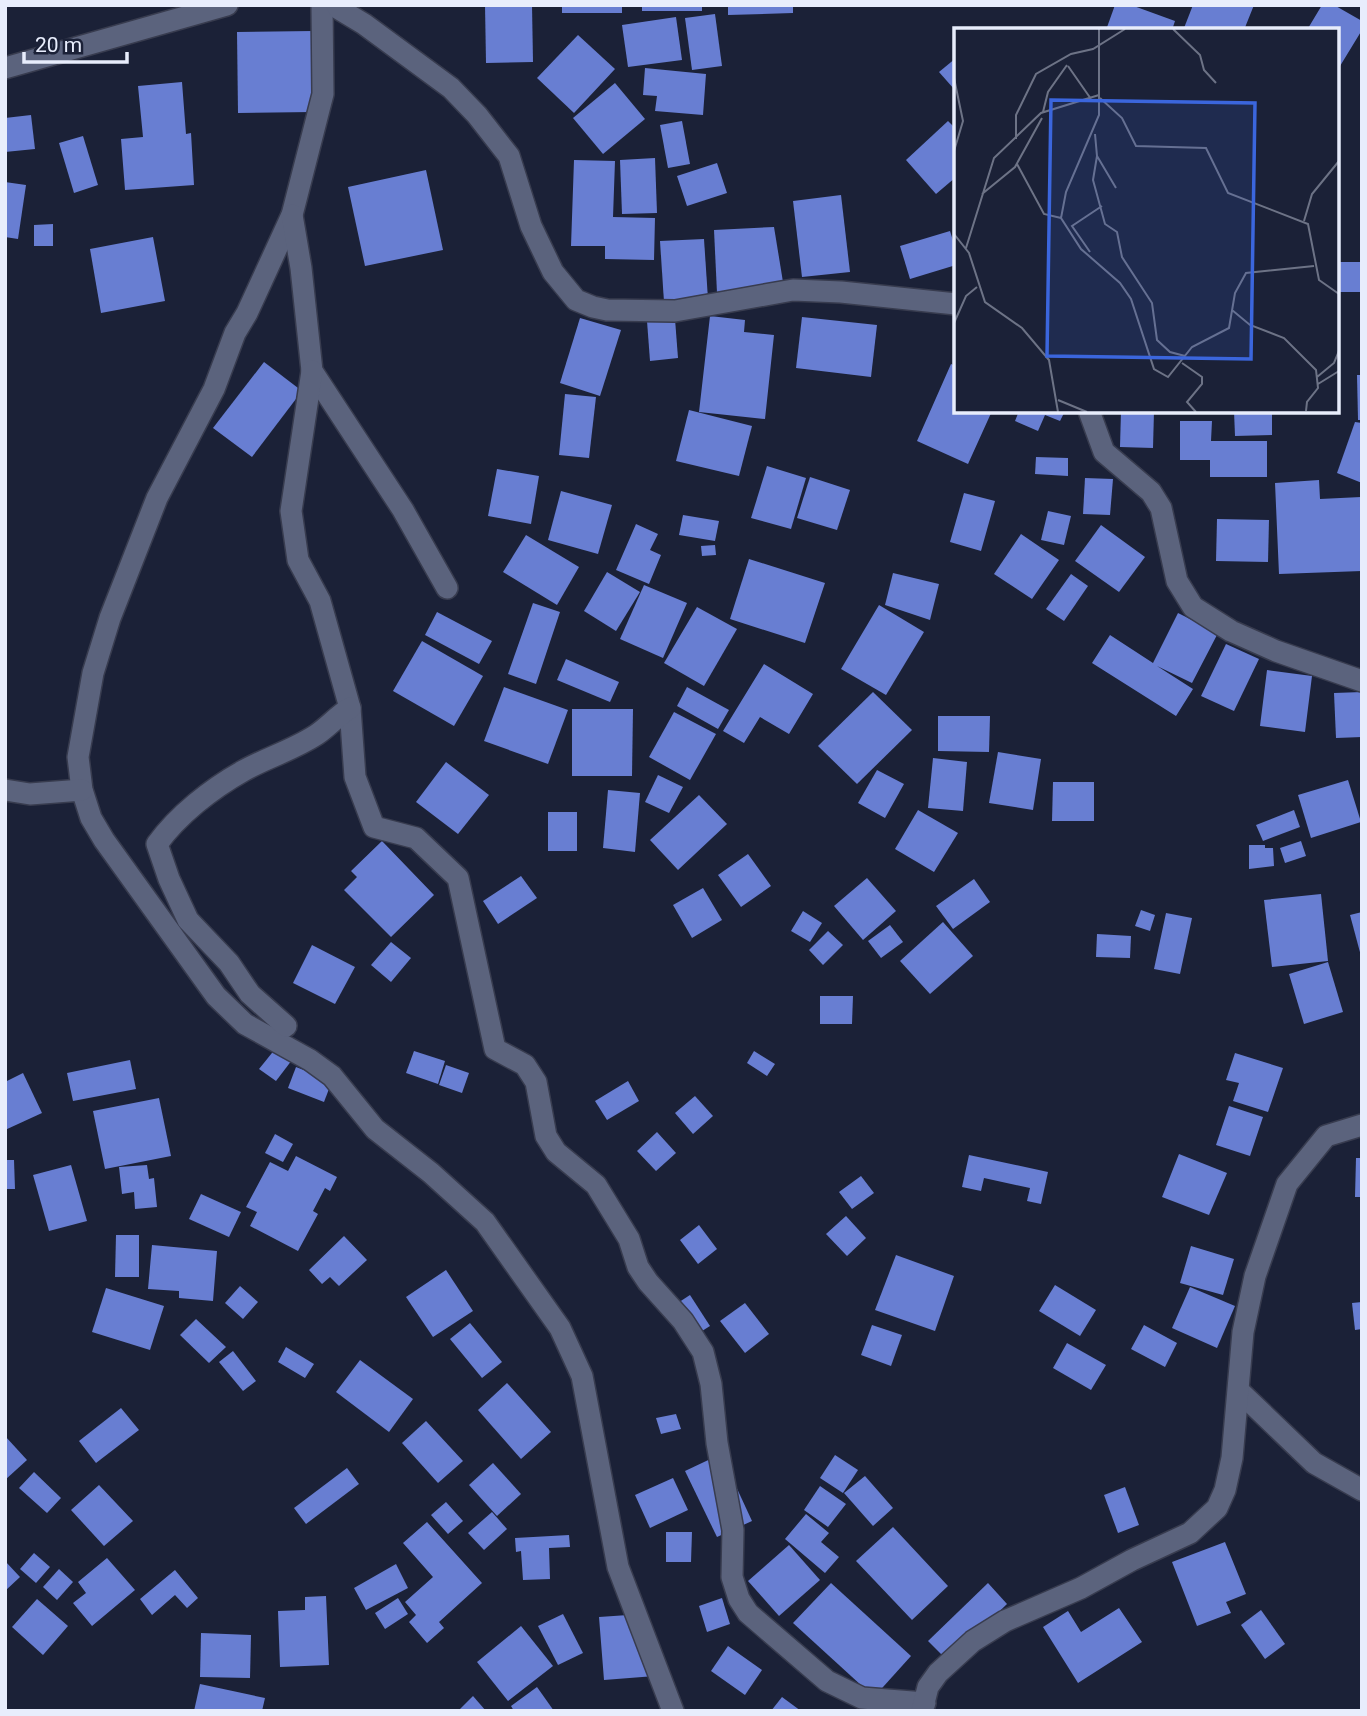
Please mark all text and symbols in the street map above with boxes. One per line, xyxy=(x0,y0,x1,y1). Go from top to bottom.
scale bar xyxy=(24,21,128,65)
inset map xyxy=(954,28,1339,413)
text: 20 m xyxy=(35,33,82,57)

